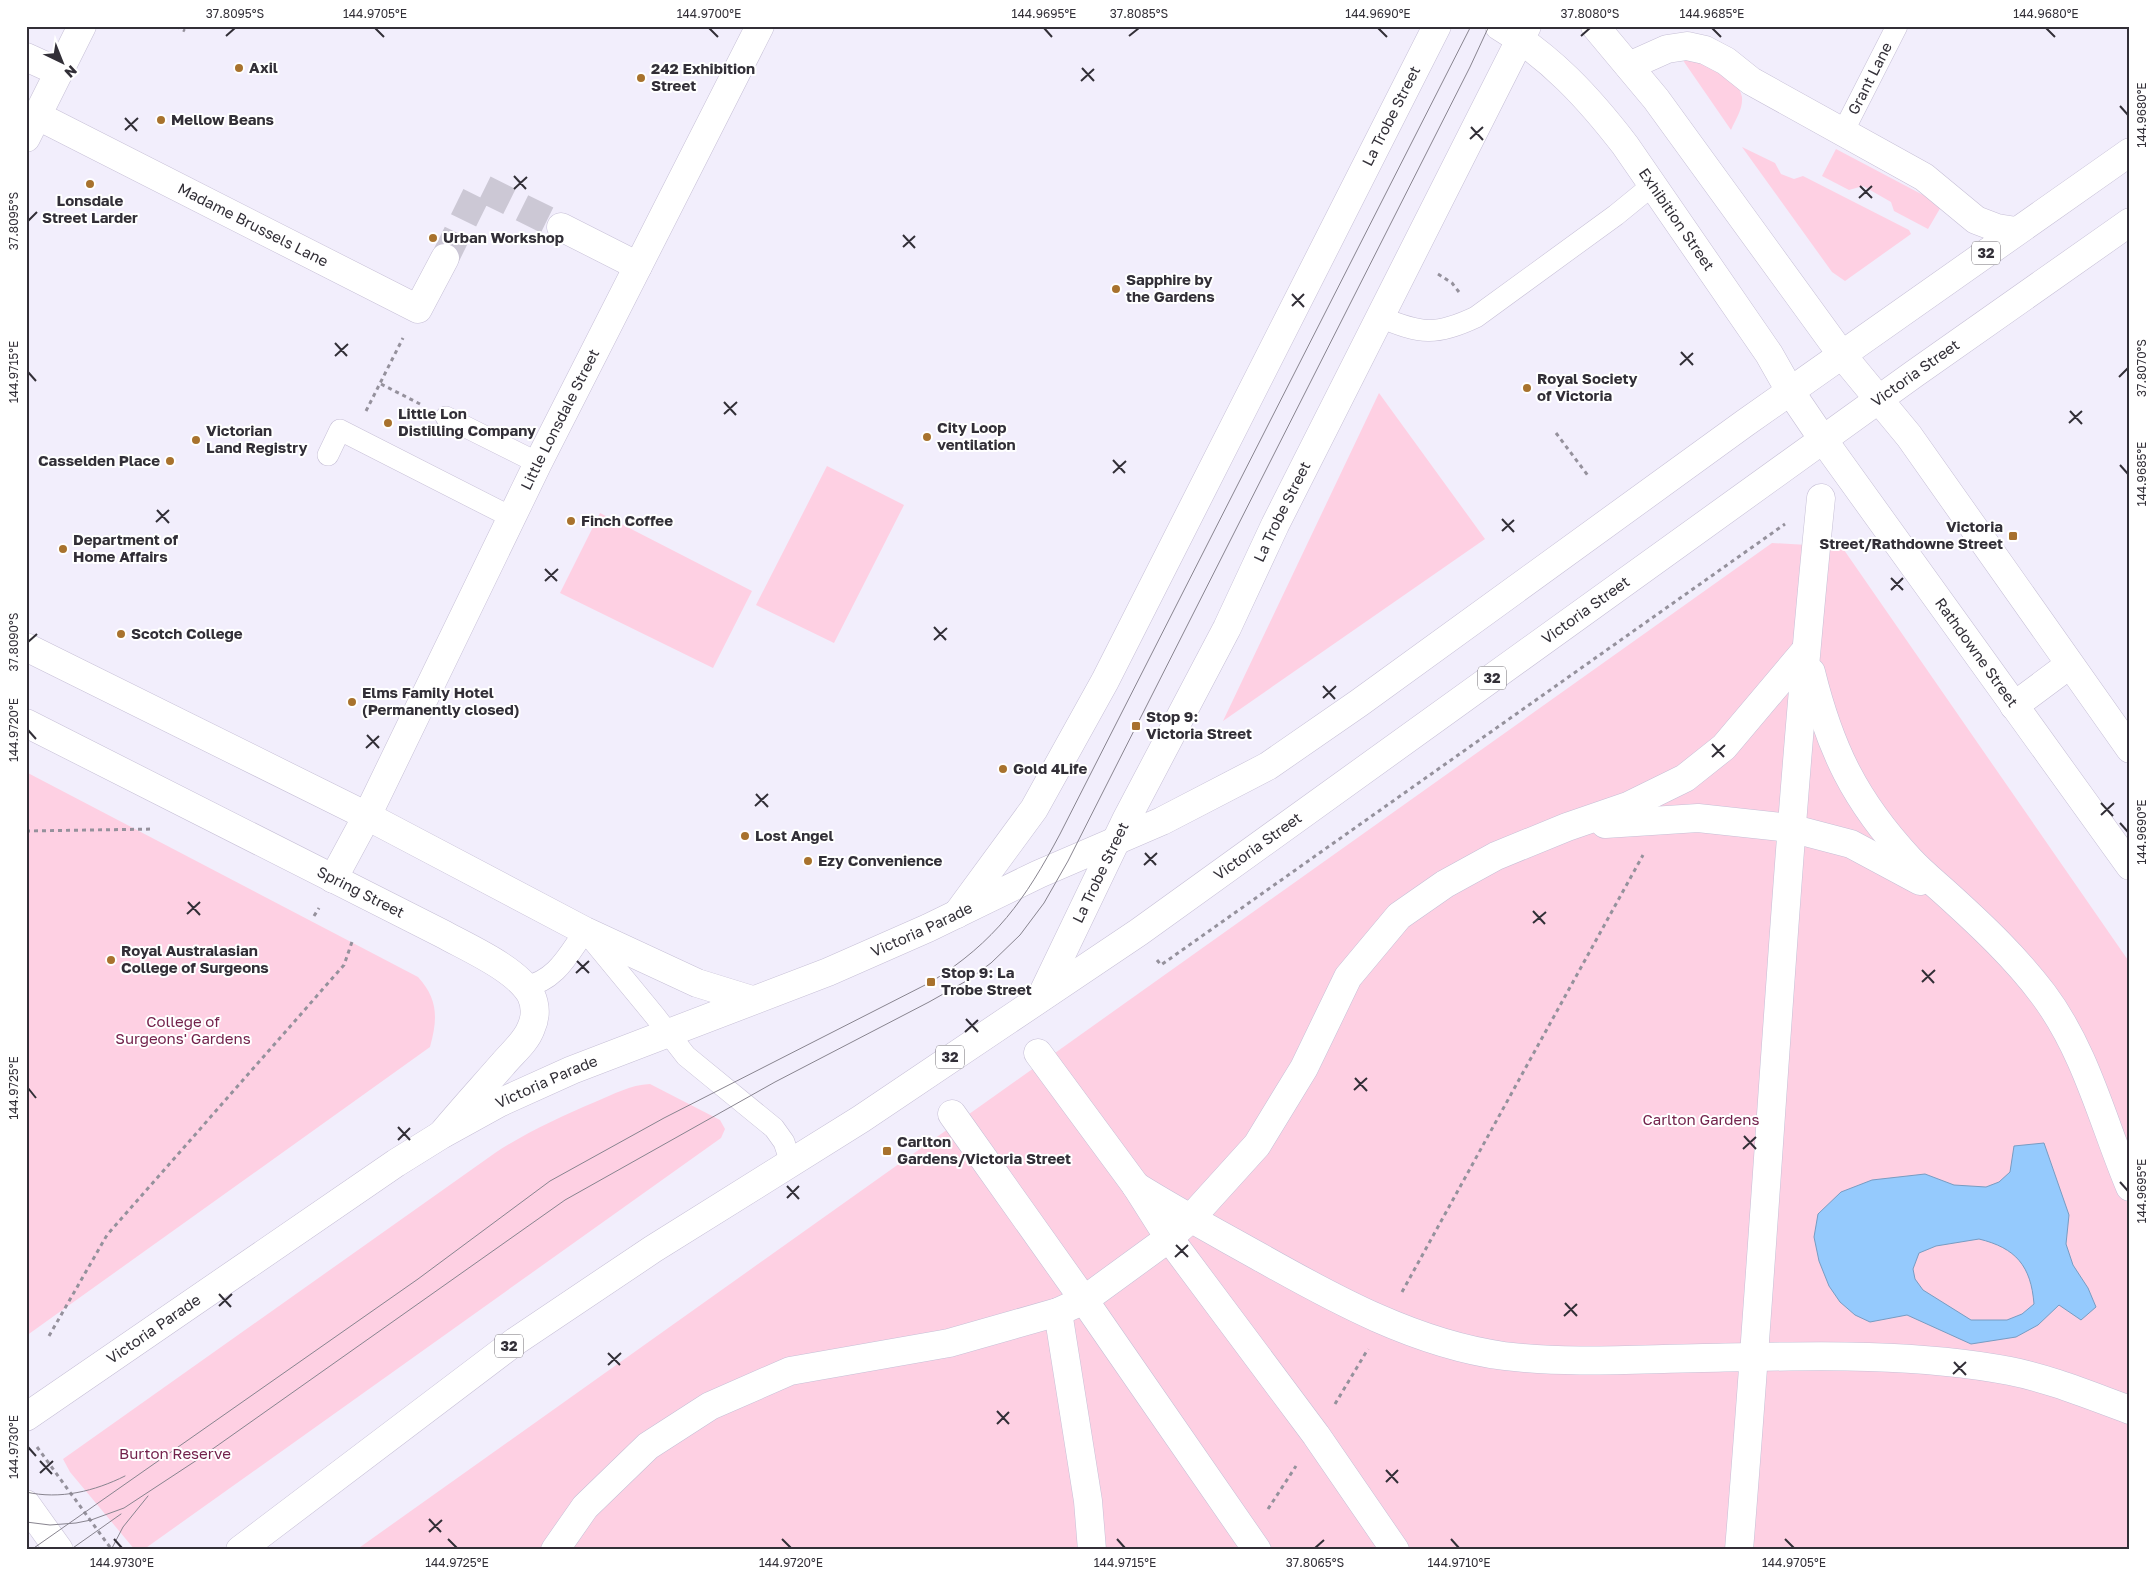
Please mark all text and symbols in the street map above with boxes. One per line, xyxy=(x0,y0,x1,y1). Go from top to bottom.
text: 37.8095°S xyxy=(206,6,264,21)
text: 144.9705°E xyxy=(343,6,407,21)
text: 144.9700°E xyxy=(677,6,741,21)
text: 144.9695°E xyxy=(1012,6,1076,21)
text: 37.8085°S xyxy=(1110,6,1169,21)
text: 144.9690°E xyxy=(1345,6,1411,21)
text: 37.8080°S xyxy=(1561,6,1620,21)
text: 144.9685°E xyxy=(1680,6,1744,21)
text: 144.9680°E xyxy=(2013,6,2079,21)
north arrow xyxy=(38,38,88,88)
street label: Grant Lane xyxy=(1843,39,1895,117)
place label: Axil xyxy=(249,58,278,76)
place label: 242 Exhibition Street xyxy=(651,59,755,94)
text: N xyxy=(62,62,81,82)
marker: Axil xyxy=(233,62,245,74)
street label: La Trobe Street xyxy=(1358,63,1423,169)
marker: 242 Exhibition Street xyxy=(635,72,647,84)
text: 144.9680°E xyxy=(2134,82,2149,148)
place label: Mellow Beans xyxy=(171,110,274,128)
marker: Mellow Beans xyxy=(155,114,167,126)
street label: Exhibition Street xyxy=(1636,164,1719,274)
marker: Lonsdale Street Larder xyxy=(84,178,96,190)
street label: Madame Brussels Lane xyxy=(175,179,332,270)
place label: Lonsdale Street Larder xyxy=(42,191,138,226)
text: 37.8095°S xyxy=(6,192,21,250)
place label: Urban Workshop xyxy=(443,228,564,246)
marker: Urban Workshop xyxy=(427,232,439,244)
road number: 32 xyxy=(1972,242,2000,264)
place label: Sapphire by the Gardens xyxy=(1126,270,1215,305)
marker: Sapphire by the Gardens xyxy=(1110,283,1122,295)
street label: Victoria Street xyxy=(1867,335,1962,410)
text: 37.8070°S xyxy=(2134,339,2149,397)
text: 144.9715°E xyxy=(6,341,21,403)
street label: Little Lonsdale Street xyxy=(516,346,602,493)
place label: Royal Society of Victoria xyxy=(1537,369,1638,404)
marker: Royal Society of Victoria xyxy=(1521,382,1533,394)
place label: Little Lon Distilling Company xyxy=(398,404,536,439)
marker: Little Lon Distilling Company xyxy=(382,417,394,429)
place label: City Loop ventilation xyxy=(937,418,1016,453)
place label: Victorian Land Registry xyxy=(206,421,307,456)
marker: City Loop ventilation xyxy=(921,431,933,443)
marker: Victorian Land Registry xyxy=(190,434,202,446)
text: 144.9685°E xyxy=(2134,442,2149,506)
place label: Casselden Place xyxy=(38,451,160,469)
marker: Casselden Place xyxy=(164,455,176,467)
street label: La Trobe Street xyxy=(1249,458,1314,564)
place label: Finch Coffee xyxy=(581,511,673,529)
marker: Finch Coffee xyxy=(565,515,577,527)
place label: Victoria Street/Rathdowne Street xyxy=(1819,517,2003,552)
place label: Department of Home Affairs xyxy=(73,530,178,565)
marker: Victoria Street/Rathdowne Street xyxy=(2007,530,2019,542)
marker: Department of Home Affairs xyxy=(57,543,69,555)
street label: Victoria Street xyxy=(1538,572,1633,647)
street label: Rathdowne Street xyxy=(1932,594,2022,710)
text: 37.8090°S xyxy=(6,612,21,671)
place label: Scotch College xyxy=(131,624,243,642)
marker: Scotch College xyxy=(115,628,127,640)
road number: 32 xyxy=(1478,666,1506,690)
place label: Elms Family Hotel (Permanently closed) xyxy=(362,683,519,718)
marker: Elms Family Hotel (Permanently closed) xyxy=(346,696,358,708)
text: 144.9720°E xyxy=(6,698,21,762)
place label: Stop 9: Victoria Street xyxy=(1146,707,1252,742)
marker: Stop 9: Victoria Street xyxy=(1130,720,1142,732)
place label: Gold 4Life xyxy=(1013,759,1087,777)
marker: Gold 4Life xyxy=(997,763,1009,775)
text: 144.9690°E xyxy=(2134,799,2149,865)
street label: Victoria Street xyxy=(1210,808,1305,883)
street label: La Trobe Street xyxy=(1068,819,1132,926)
place label: Lost Angel xyxy=(755,826,833,844)
marker: Lost Angel xyxy=(739,830,751,842)
place label: Ezy Convenience xyxy=(818,851,943,869)
marker: Ezy Convenience xyxy=(802,855,814,867)
street label: Spring Street xyxy=(314,862,408,921)
street label: Victoria Parade xyxy=(868,898,975,960)
place label: Royal Australasian College of Surgeons xyxy=(121,941,269,976)
marker: Royal Australasian College of Surgeons xyxy=(105,954,117,966)
place label: Stop 9: La Trobe Street xyxy=(941,963,1032,998)
marker: Stop 9: La Trobe Street xyxy=(925,976,937,988)
park label: College of Surgeons' Gardens xyxy=(115,1012,251,1047)
road number: 32 xyxy=(936,1046,964,1068)
street label: Victoria Parade xyxy=(492,1051,600,1111)
text: 144.9725°E xyxy=(6,1056,21,1120)
park label: Carlton Gardens xyxy=(1643,1110,1759,1128)
place label: Carlton Gardens/Victoria Street xyxy=(897,1132,1071,1167)
marker: Carlton Gardens/Victoria Street xyxy=(881,1145,893,1157)
text: 144.9695°E xyxy=(2134,1159,2149,1223)
street label: Victoria Parade xyxy=(103,1290,204,1367)
road number: 32 xyxy=(495,1334,523,1358)
text: 144.9730°E xyxy=(6,1415,21,1479)
park label: Burton Reserve xyxy=(119,1444,231,1462)
text: 144.9730°E xyxy=(90,1555,154,1570)
text: 144.9725°E xyxy=(425,1555,489,1570)
text: 144.9720°E xyxy=(759,1555,823,1570)
text: 144.9715°E xyxy=(1094,1555,1156,1570)
text: 37.8065°S xyxy=(1286,1555,1344,1570)
text: 144.9710°E xyxy=(1428,1555,1490,1570)
text: 144.9705°E xyxy=(1762,1555,1826,1570)

